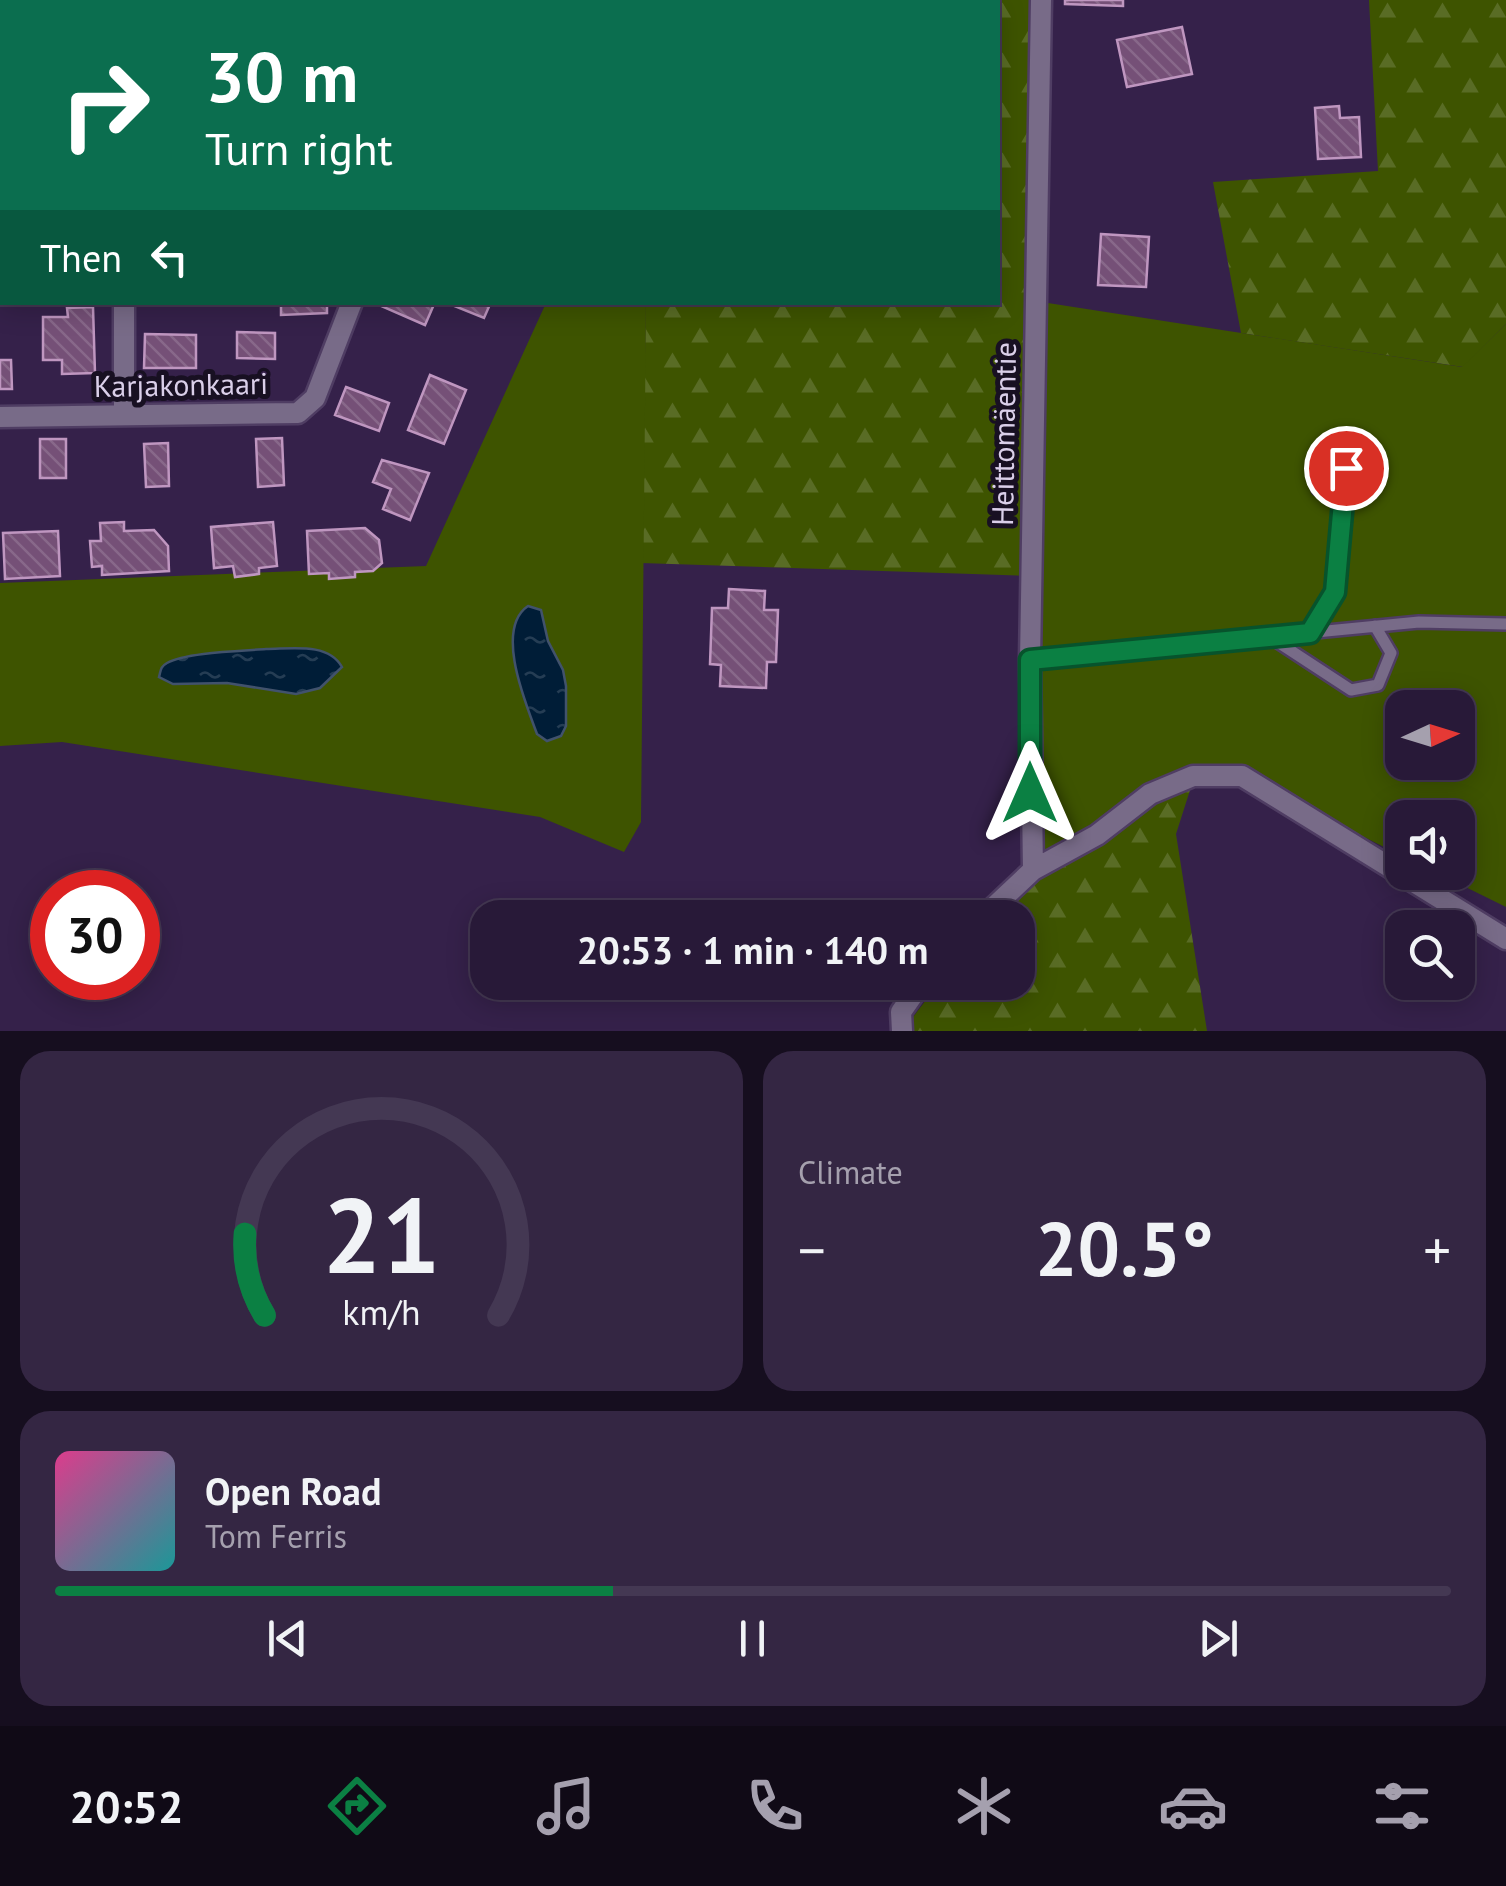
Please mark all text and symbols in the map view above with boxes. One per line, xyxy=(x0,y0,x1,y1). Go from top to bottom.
text: 30 m xyxy=(205,31,358,121)
icon: right xyxy=(40,40,170,170)
text: Turn right xyxy=(205,119,393,177)
icon: left xyxy=(142,230,197,285)
text: Then xyxy=(40,233,122,282)
street label: Heittomäentie xyxy=(982,342,1024,526)
street label: Karjakonkaari xyxy=(94,363,268,405)
pin xyxy=(1304,426,1389,511)
icon: arrive xyxy=(1319,441,1374,496)
north arrow xyxy=(1385,690,1475,780)
map controls xyxy=(1385,690,1475,1000)
position arrow xyxy=(978,741,1082,845)
button: sound xyxy=(1385,800,1475,890)
speed limit sign: 30 xyxy=(30,870,160,1000)
button: search xyxy=(1385,910,1475,1000)
text: 20:53 · 1 min · 140 m xyxy=(577,925,928,974)
text: Climate xyxy=(798,1151,903,1193)
text: 21 xyxy=(323,1167,440,1302)
text: 20.5° xyxy=(1035,1200,1214,1297)
text: − xyxy=(798,1214,826,1285)
text: + xyxy=(1423,1214,1451,1285)
text: km/h xyxy=(342,1289,421,1335)
text: Open Road xyxy=(205,1466,381,1515)
text: Tom Ferris xyxy=(205,1515,347,1557)
icon: previous xyxy=(260,1611,315,1666)
icon: pause xyxy=(725,1611,780,1666)
icon: next xyxy=(1191,1611,1246,1666)
icon: directions xyxy=(322,1771,392,1841)
icon: music xyxy=(531,1771,601,1841)
icon: phone xyxy=(740,1771,810,1841)
icon: climate xyxy=(949,1771,1019,1841)
icon: car xyxy=(1158,1771,1228,1841)
icon: filters xyxy=(1367,1771,1437,1841)
text: 20:52 xyxy=(69,1777,184,1835)

